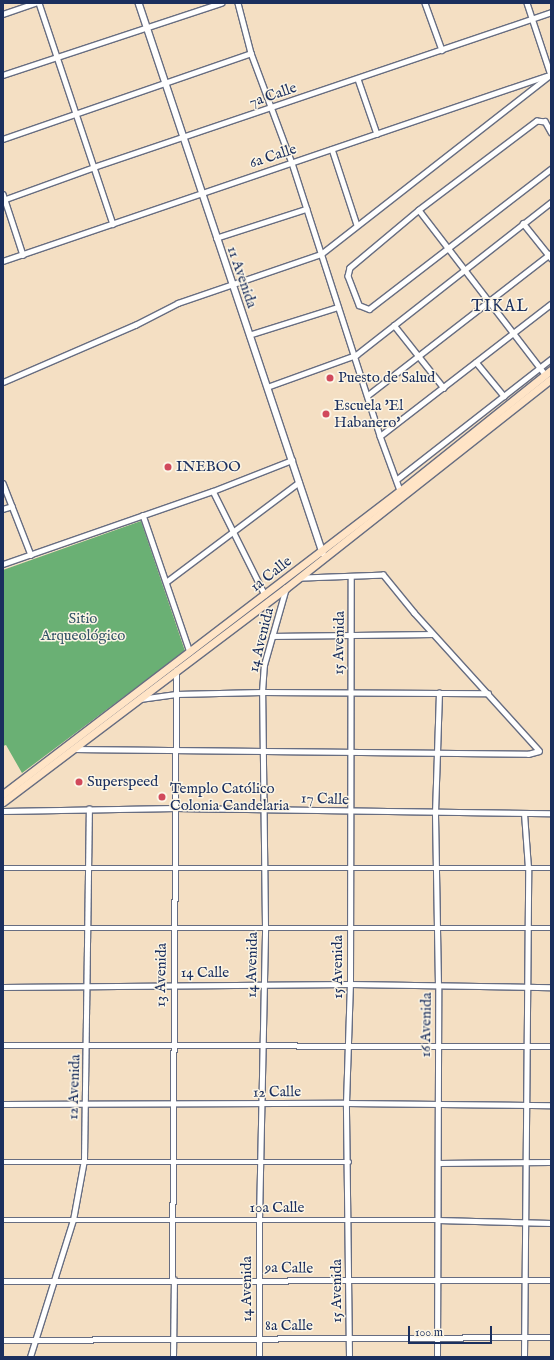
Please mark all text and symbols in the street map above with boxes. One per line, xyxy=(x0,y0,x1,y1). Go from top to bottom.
street label: 7a Calle xyxy=(247,79,299,111)
street label: 6a Calle xyxy=(247,140,299,172)
street label: 11 Avenida xyxy=(223,244,261,310)
district label: TIKAL xyxy=(471,297,529,317)
place label: Puesto de Salud xyxy=(338,369,435,387)
marker: Puesto de Salud xyxy=(325,373,335,383)
place label: Escuela 'El Habanero' xyxy=(334,396,403,431)
marker: Escuela 'El Habanero' xyxy=(321,409,331,419)
place label: INEBOO xyxy=(176,458,241,476)
marker: INEBOO xyxy=(163,462,173,472)
street label: 1a Calle xyxy=(247,552,295,596)
street label: 14 Avenida xyxy=(244,606,278,674)
park label: Sitio Arqueológico xyxy=(41,609,125,644)
street label: 15 Avenida xyxy=(329,611,349,675)
place label: Superspeed xyxy=(87,773,158,791)
marker: Superspeed xyxy=(74,777,84,787)
place label: Templo Católico Colonia Candelaria xyxy=(170,779,289,814)
street label: 17 Calle xyxy=(301,789,349,809)
marker: Templo Católico Colonia Candelaria xyxy=(157,792,167,802)
street label: 14 Avenida xyxy=(242,932,262,998)
street label: 15 Avenida xyxy=(329,935,347,999)
street label: 13 Avenida xyxy=(151,943,171,1007)
street label: 14 Calle xyxy=(181,964,229,982)
street label: 16 Avenida xyxy=(416,992,436,1058)
street label: 12 Avenida xyxy=(64,1054,84,1120)
street label: 12 Calle xyxy=(253,1083,301,1101)
street label: 10a Calle xyxy=(250,1199,304,1217)
street label: 14 Avenida xyxy=(238,1256,256,1322)
street label: 9a Calle xyxy=(265,1259,313,1277)
street label: 15 Avenida xyxy=(328,1259,346,1323)
street label: 8a Calle xyxy=(265,1317,313,1335)
scale bar xyxy=(410,1318,494,1344)
text: 100 m xyxy=(415,1325,443,1340)

